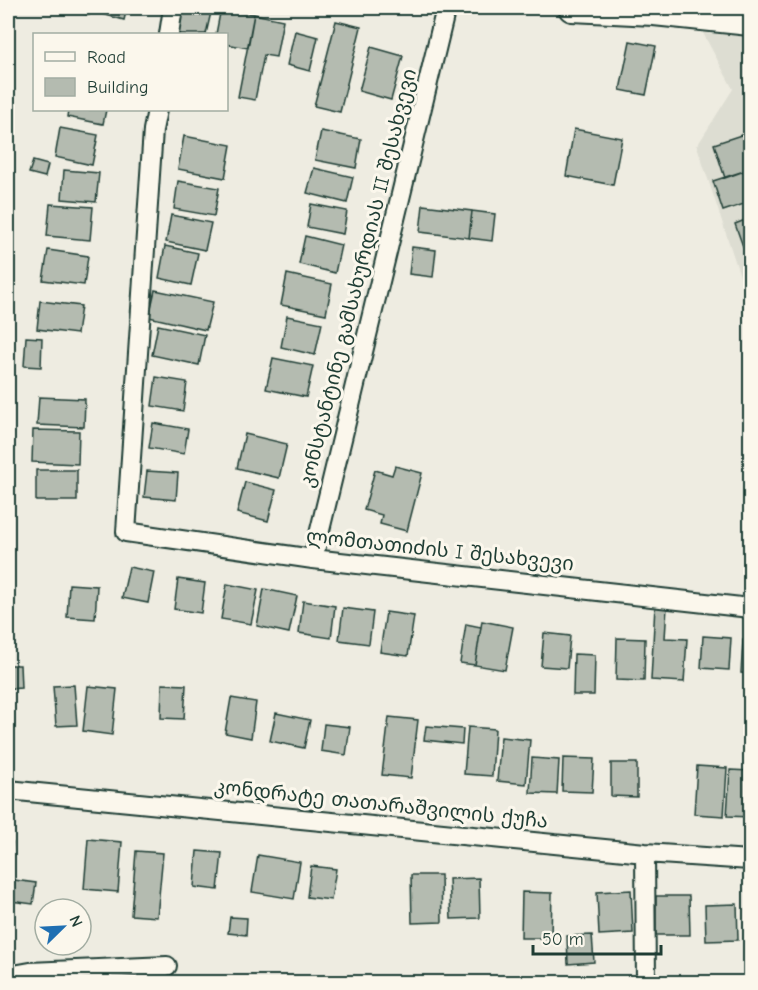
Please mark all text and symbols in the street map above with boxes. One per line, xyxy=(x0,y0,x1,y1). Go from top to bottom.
legend xyxy=(33,33,228,111)
text: Road xyxy=(87,47,126,68)
street label: კონსტანტინე გამსახურდიას II შესახვევი xyxy=(295,66,422,490)
text: Building xyxy=(87,77,149,98)
street label: ლომთათიძის I შესახვევი xyxy=(305,525,575,576)
street label: კონდრატე თათარაშვილის ქუჩა xyxy=(213,775,549,834)
north arrow xyxy=(33,897,93,957)
text: N xyxy=(65,913,86,930)
scale bar xyxy=(533,918,660,956)
text: 50 m xyxy=(542,929,584,950)

